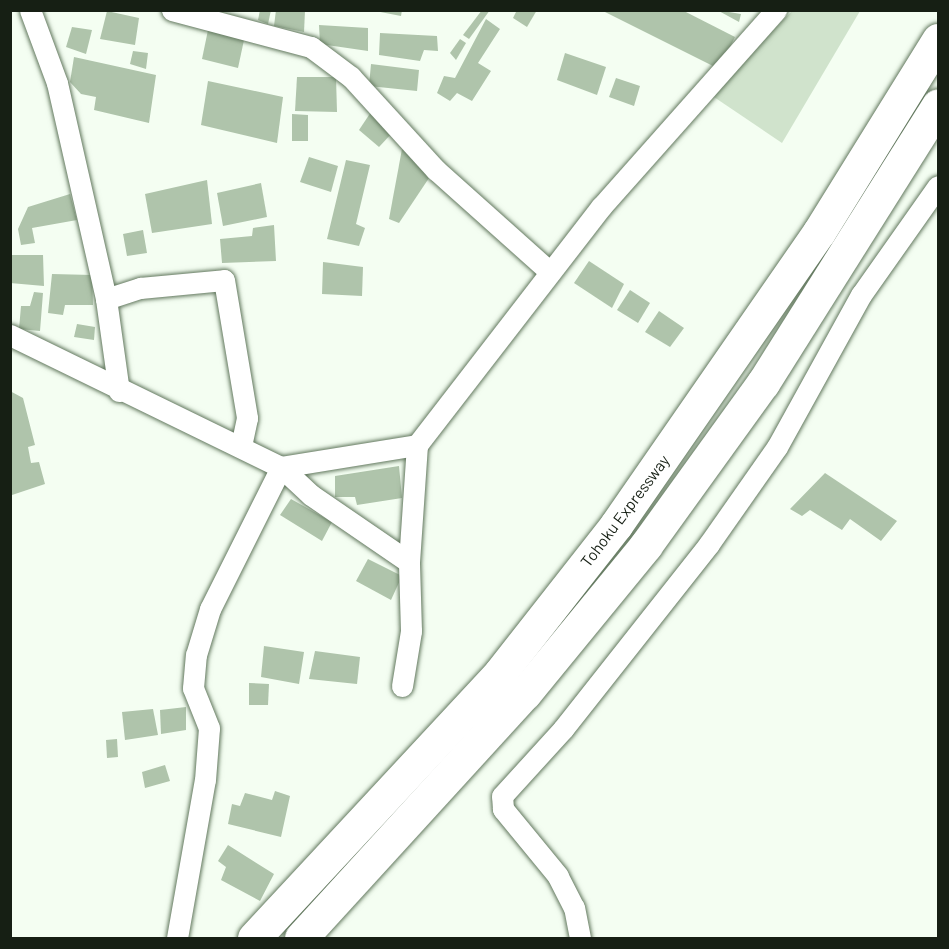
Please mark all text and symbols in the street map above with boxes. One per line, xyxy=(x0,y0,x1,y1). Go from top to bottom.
street label: Tohoku Expressway xyxy=(577,451,673,571)

